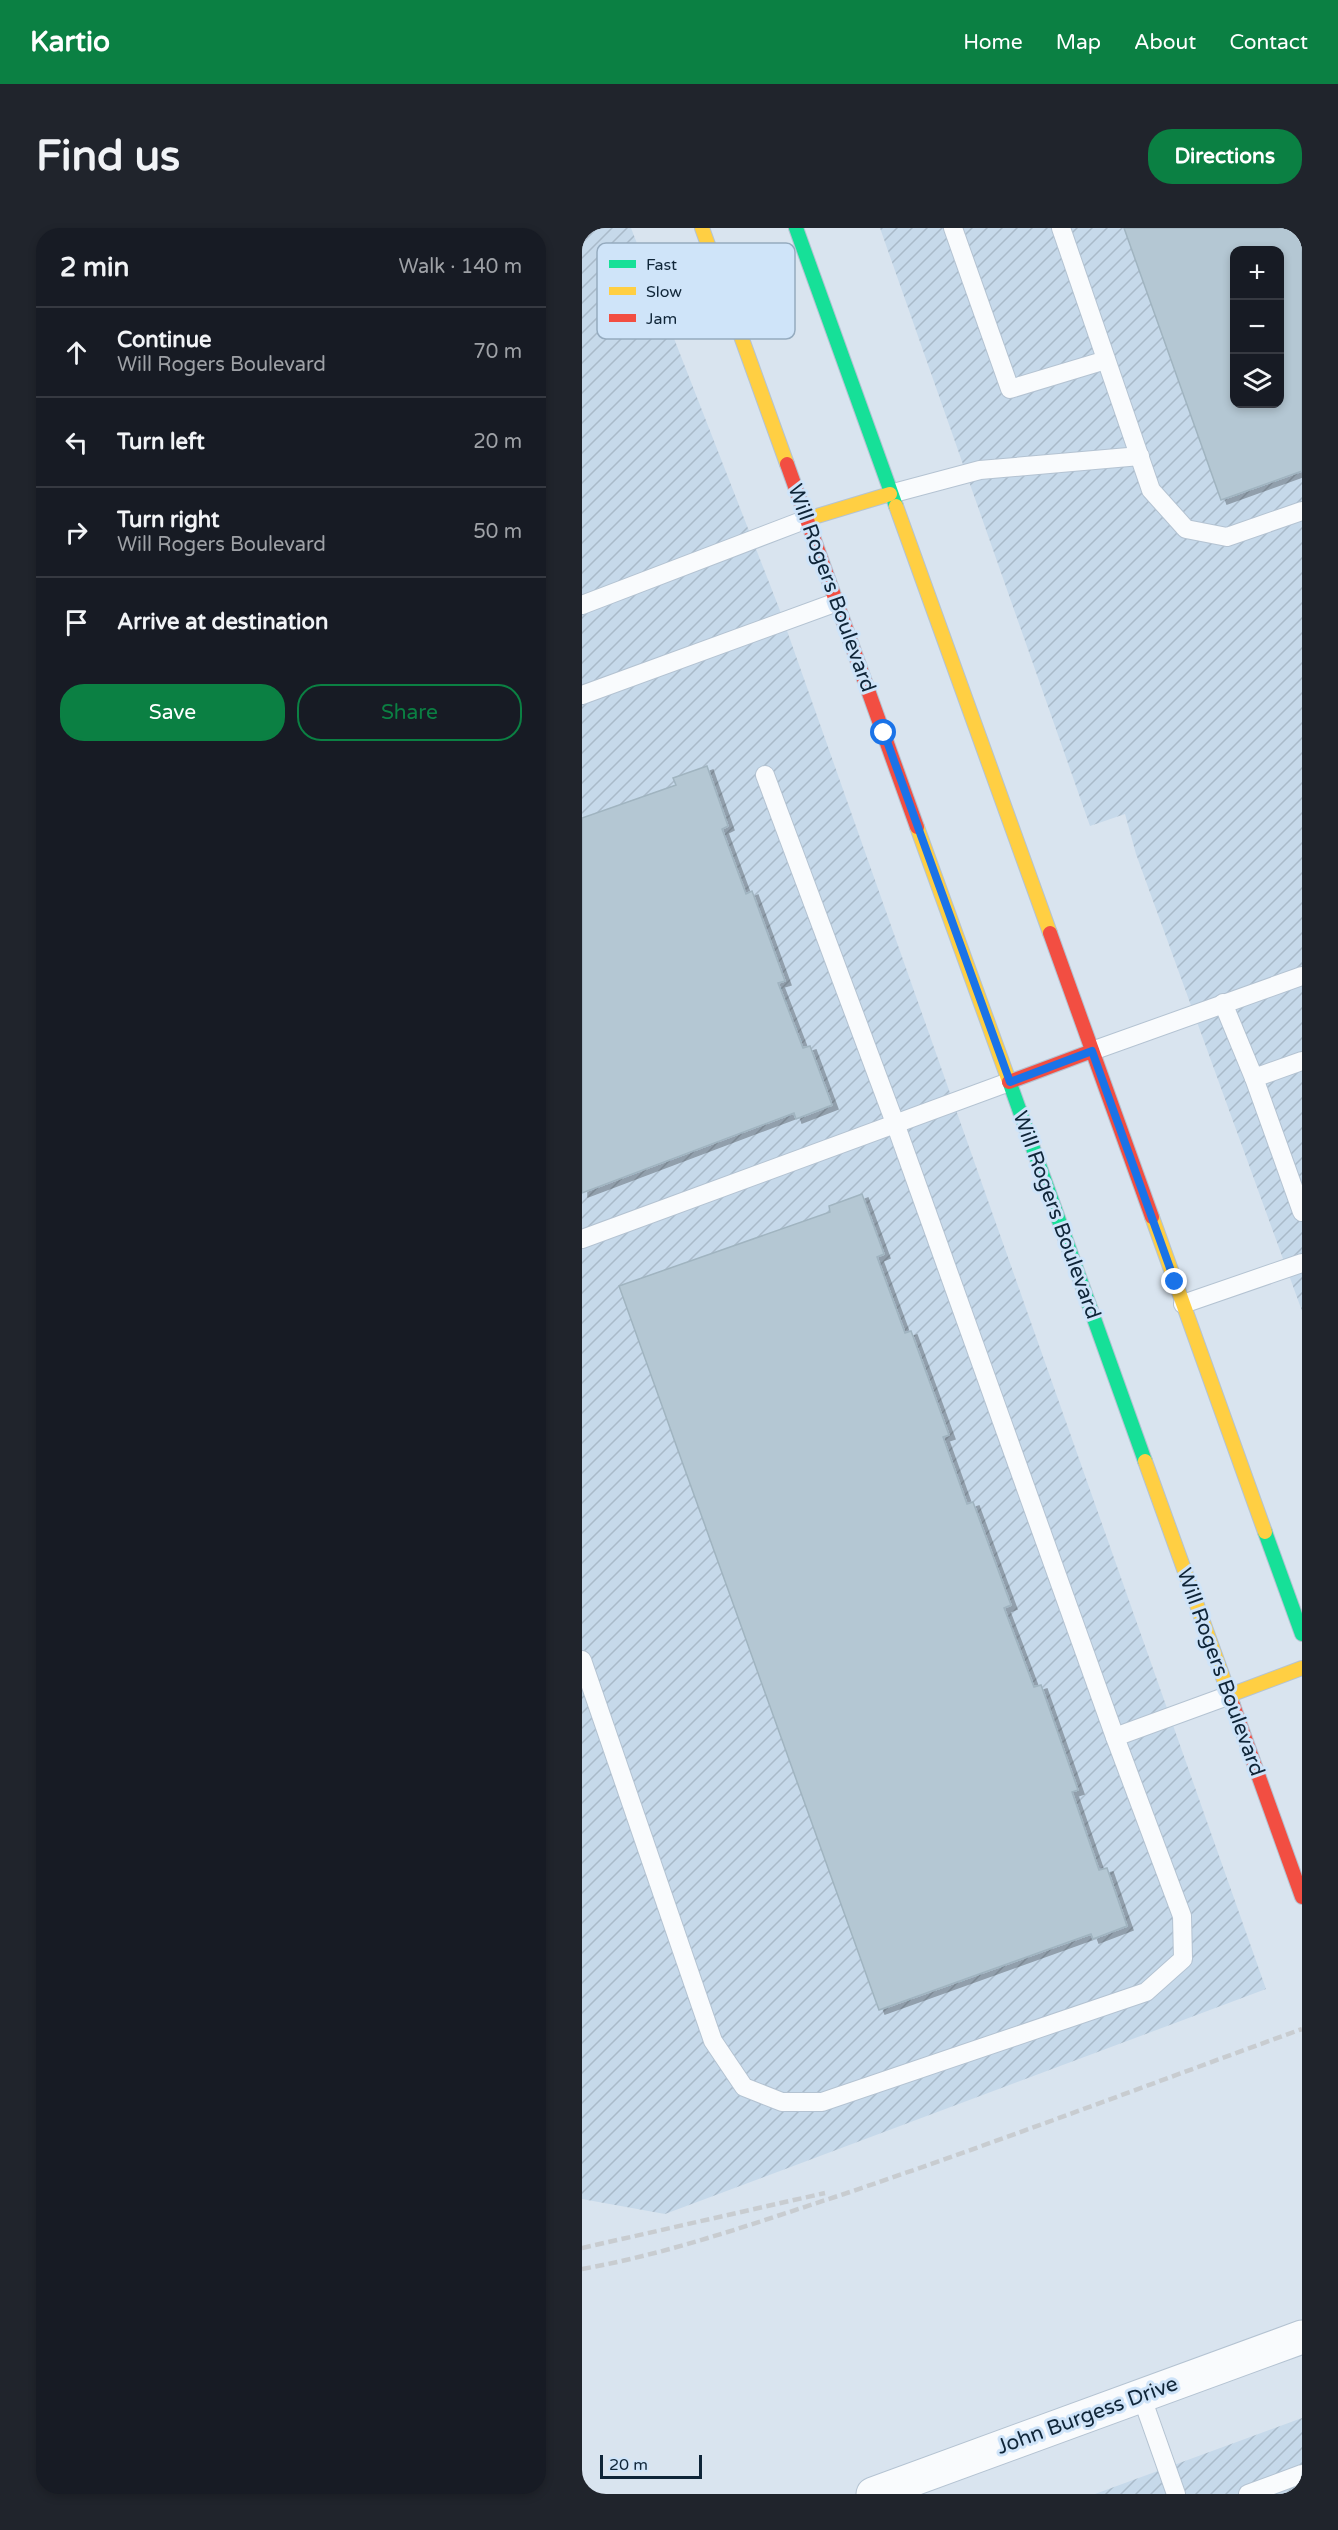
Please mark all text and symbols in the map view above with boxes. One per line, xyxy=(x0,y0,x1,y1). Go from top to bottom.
text: Kartio xyxy=(30,25,110,59)
text: Home xyxy=(963,30,1023,55)
text: Map xyxy=(1056,30,1101,55)
text: About xyxy=(1134,30,1196,55)
text: Contact xyxy=(1229,30,1308,55)
button: Directions xyxy=(1148,129,1302,184)
text: Find us xyxy=(36,131,180,182)
legend xyxy=(597,243,795,339)
map controls xyxy=(1230,246,1284,408)
button: + xyxy=(1230,246,1284,300)
text: 2 min xyxy=(60,252,129,283)
text: Walk · 140 m xyxy=(399,255,522,279)
text: Fast xyxy=(646,255,677,275)
text: Slow xyxy=(646,282,682,302)
button: − xyxy=(1230,300,1284,354)
text: Jam xyxy=(646,309,677,329)
text: Continue xyxy=(117,327,212,353)
icon: ahead xyxy=(60,336,93,369)
text: 70 m xyxy=(473,340,522,364)
text: Will Rogers Boulevard xyxy=(117,353,326,377)
button: layers xyxy=(1230,354,1284,408)
icon: left xyxy=(60,426,93,459)
text: Turn left xyxy=(117,429,205,455)
text: 20 m xyxy=(473,430,522,454)
street label: Will Rogers Boulevard xyxy=(782,481,881,696)
text: Turn right xyxy=(117,507,219,533)
icon: right xyxy=(60,516,93,549)
text: 50 m xyxy=(473,520,522,544)
text: Will Rogers Boulevard xyxy=(117,533,326,557)
icon: arrive xyxy=(60,606,93,639)
text: Arrive at destination xyxy=(117,609,328,635)
button: Save xyxy=(60,684,285,741)
button: Share xyxy=(297,684,522,741)
route start xyxy=(870,719,896,745)
street label: Will Rogers Boulevard xyxy=(1007,1108,1106,1323)
route end xyxy=(1161,1268,1187,1294)
street label: Will Rogers Boulevard xyxy=(1171,1565,1270,1780)
street label: John Burgess Drive xyxy=(993,2371,1181,2460)
scale bar xyxy=(600,2452,702,2480)
text: 20 m xyxy=(609,2455,648,2475)

